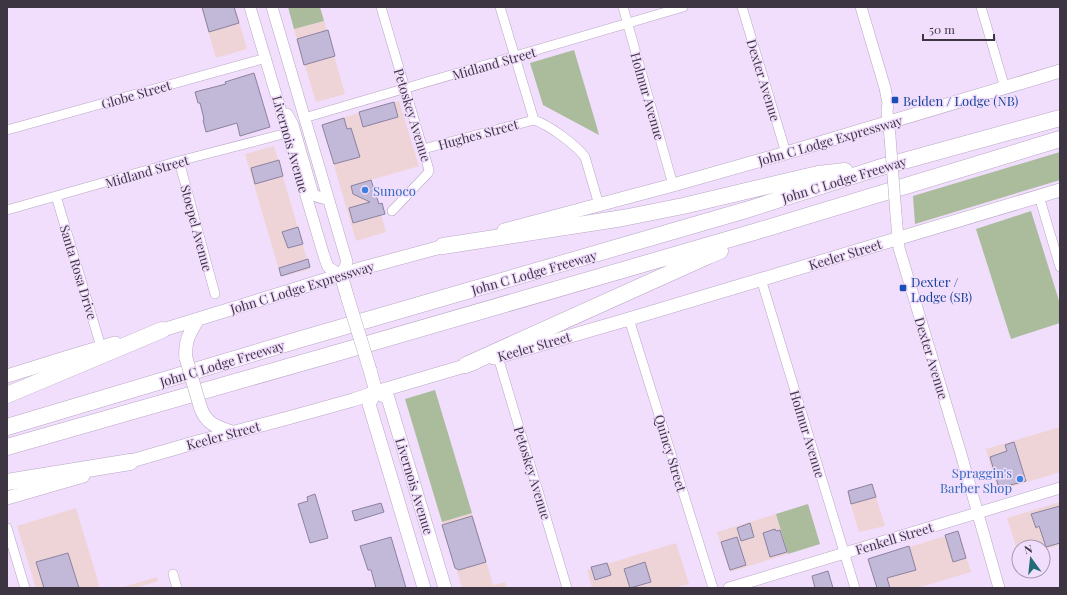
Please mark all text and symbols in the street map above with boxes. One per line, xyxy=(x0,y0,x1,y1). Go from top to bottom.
scale bar xyxy=(923,16,994,42)
text: 50 m xyxy=(929,21,955,37)
street label: Dexter Avenue xyxy=(743,37,785,123)
street label: Midland Street xyxy=(450,43,538,83)
street label: Holmur Avenue xyxy=(627,50,669,142)
street label: Petoskey Avenue xyxy=(391,66,435,164)
street label: Globe Street xyxy=(99,76,173,112)
place label: Belden / Lodge (NB) xyxy=(903,92,1019,109)
street label: Livernois Avenue xyxy=(269,93,313,195)
marker: Belden / Lodge (NB) xyxy=(890,95,900,105)
street label: John C Lodge Expressway xyxy=(755,111,905,169)
street label: Hughes Street xyxy=(436,115,520,153)
street label: Midland Street xyxy=(103,151,191,191)
street label: John C Lodge Freeway xyxy=(779,152,909,206)
place label: Sunoco xyxy=(373,182,416,199)
street label: Stoepel Avenue xyxy=(177,183,217,274)
marker: Sunoco xyxy=(360,185,370,195)
street label: Santa Rosa Drive xyxy=(57,223,102,322)
street label: Keeler Street xyxy=(806,235,884,273)
street label: John C Lodge Freeway xyxy=(468,246,599,298)
street label: John C Lodge Expressway xyxy=(227,257,376,317)
place label: Dexter / Lodge (SB) xyxy=(911,273,972,305)
marker: Dexter / Lodge (SB) xyxy=(898,283,908,293)
street label: Dexter Avenue xyxy=(911,315,953,401)
street label: Keeler Street xyxy=(495,327,573,365)
street label: John C Lodge Freeway xyxy=(157,336,287,390)
street label: Holmur Avenue xyxy=(787,388,829,480)
street label: Quincy Street xyxy=(651,413,691,494)
street label: Keeler Street xyxy=(184,417,262,453)
street label: Petoskey Avenue xyxy=(511,424,555,522)
street label: Livernois Avenue xyxy=(392,436,438,537)
place label: Spraggin's Barber Shop xyxy=(940,464,1012,496)
marker: Spraggin's Barber Shop xyxy=(1015,474,1025,484)
street label: Fenkell Street xyxy=(853,518,935,558)
north arrow xyxy=(1011,539,1051,579)
text: N xyxy=(1023,541,1034,557)

